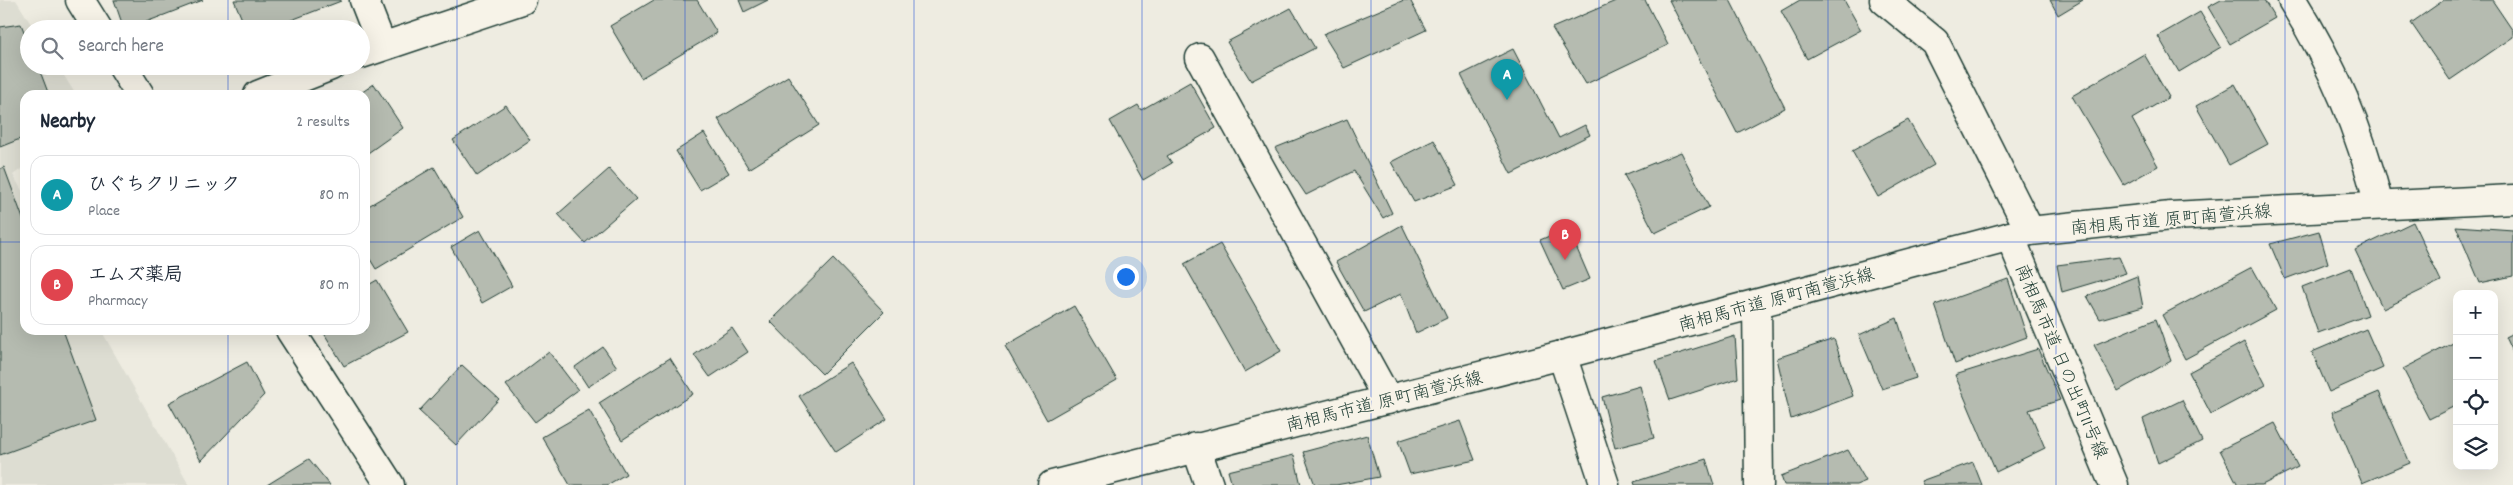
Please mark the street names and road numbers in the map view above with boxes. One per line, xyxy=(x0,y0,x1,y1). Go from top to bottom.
street label: 南相馬市道 原町南萱浜線 xyxy=(2069,200,2273,243)
street label: 南相馬市道 日の出町11号線 xyxy=(2007,260,2112,464)
street label: 南相馬市道 原町南萱浜線 xyxy=(1676,263,1878,340)
street label: 南相馬市道 原町南萱浜線 xyxy=(1284,367,1486,440)

